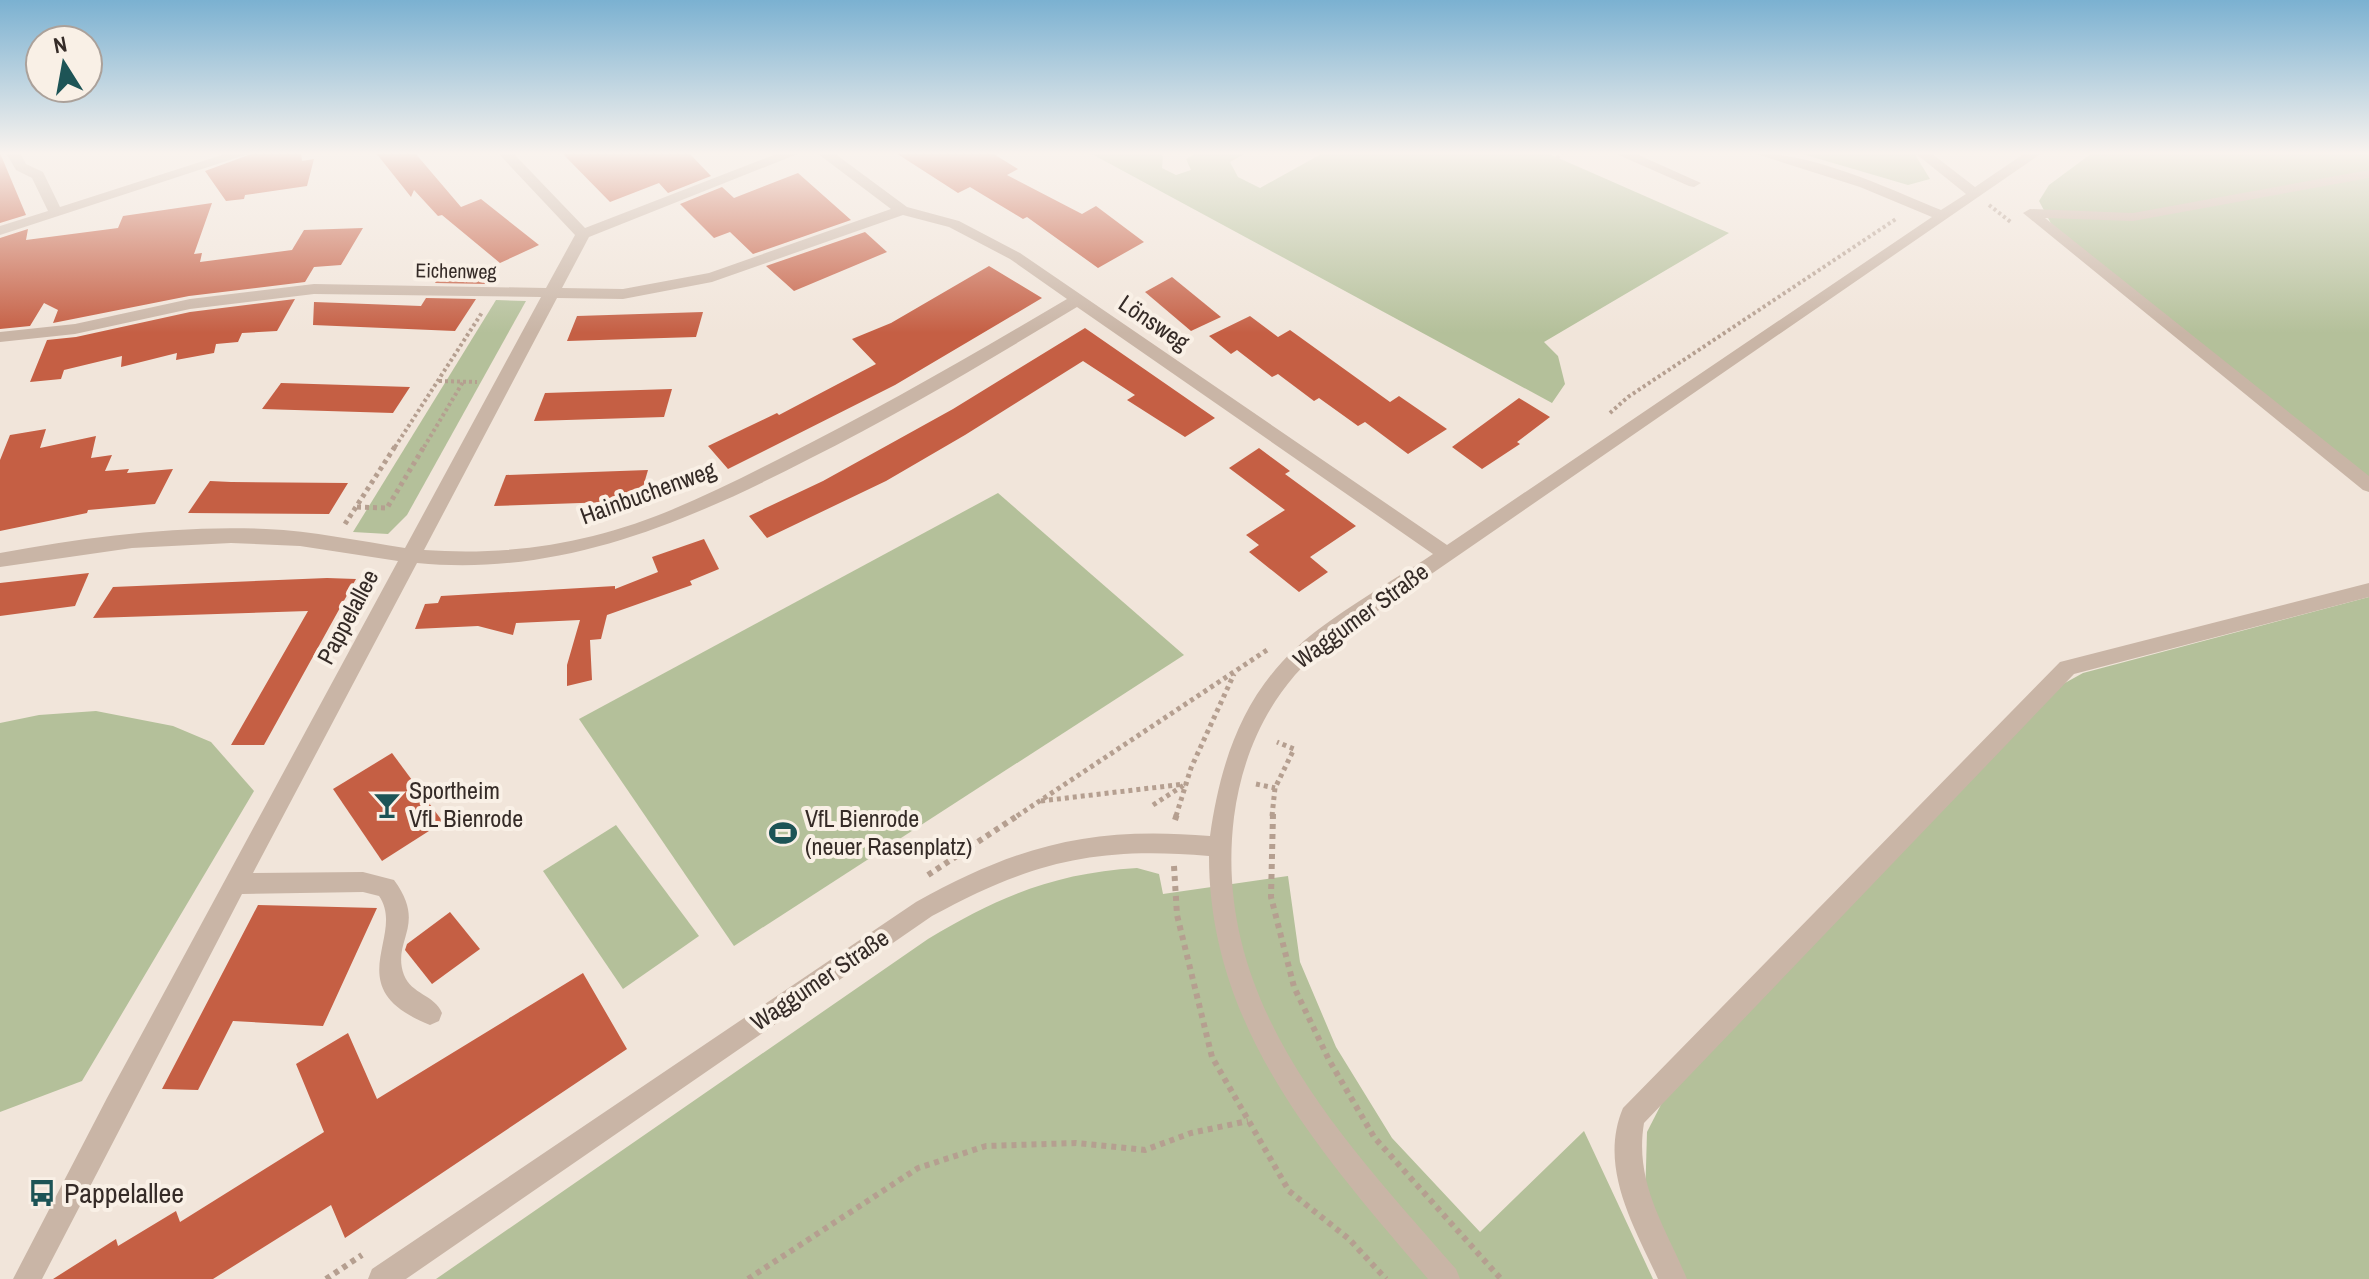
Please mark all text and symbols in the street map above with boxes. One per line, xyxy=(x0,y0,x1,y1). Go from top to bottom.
north arrow xyxy=(24,24,104,104)
text: N xyxy=(51,28,69,60)
street label: Eichenweg xyxy=(415,256,497,285)
street label: Lönsweg xyxy=(1113,287,1196,357)
street label: Hainbuchenweg xyxy=(575,453,720,531)
street label: Waggumer Straße xyxy=(1286,555,1435,675)
street label: Pappelallee xyxy=(309,564,385,669)
place label: Sportheim VfL Bienrode xyxy=(409,774,523,834)
bar icon: Sportheim VfL Bienrode xyxy=(372,790,402,820)
place label: VfL Bienrode (neuer Rasenplatz) xyxy=(805,802,972,862)
sports icon: VfL Bienrode (neuer Rasenplatz) xyxy=(768,818,798,848)
street label: Waggumer Straße xyxy=(744,921,895,1037)
place label: Pappelallee xyxy=(64,1174,184,1212)
bus stop icon: Pappelallee xyxy=(27,1178,57,1208)

